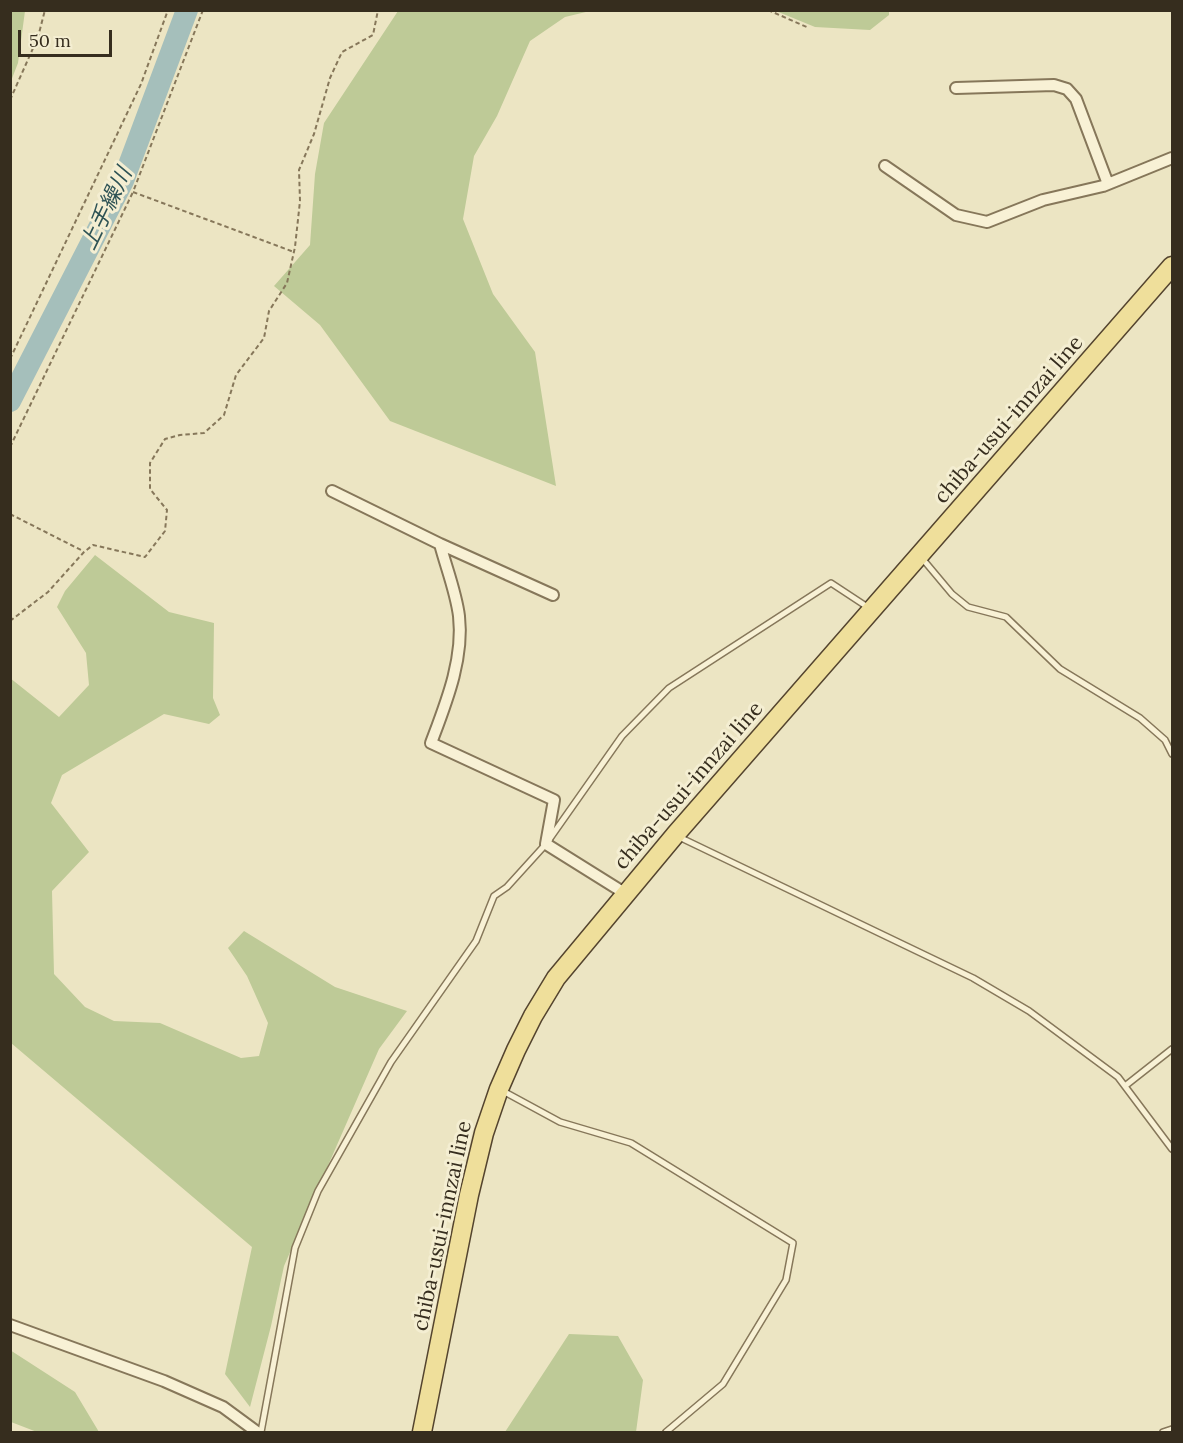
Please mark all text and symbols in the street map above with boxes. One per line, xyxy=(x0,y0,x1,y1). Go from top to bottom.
scale bar xyxy=(21,18,116,56)
text: 50 m xyxy=(29,29,71,52)
water label: 上手繰川 xyxy=(76,164,138,254)
street label: chiba-usui-innzai line xyxy=(929,331,1089,509)
street label: chiba-usui-innzai line xyxy=(609,697,769,875)
street label: chiba-usui-innzai line xyxy=(408,1119,478,1333)

